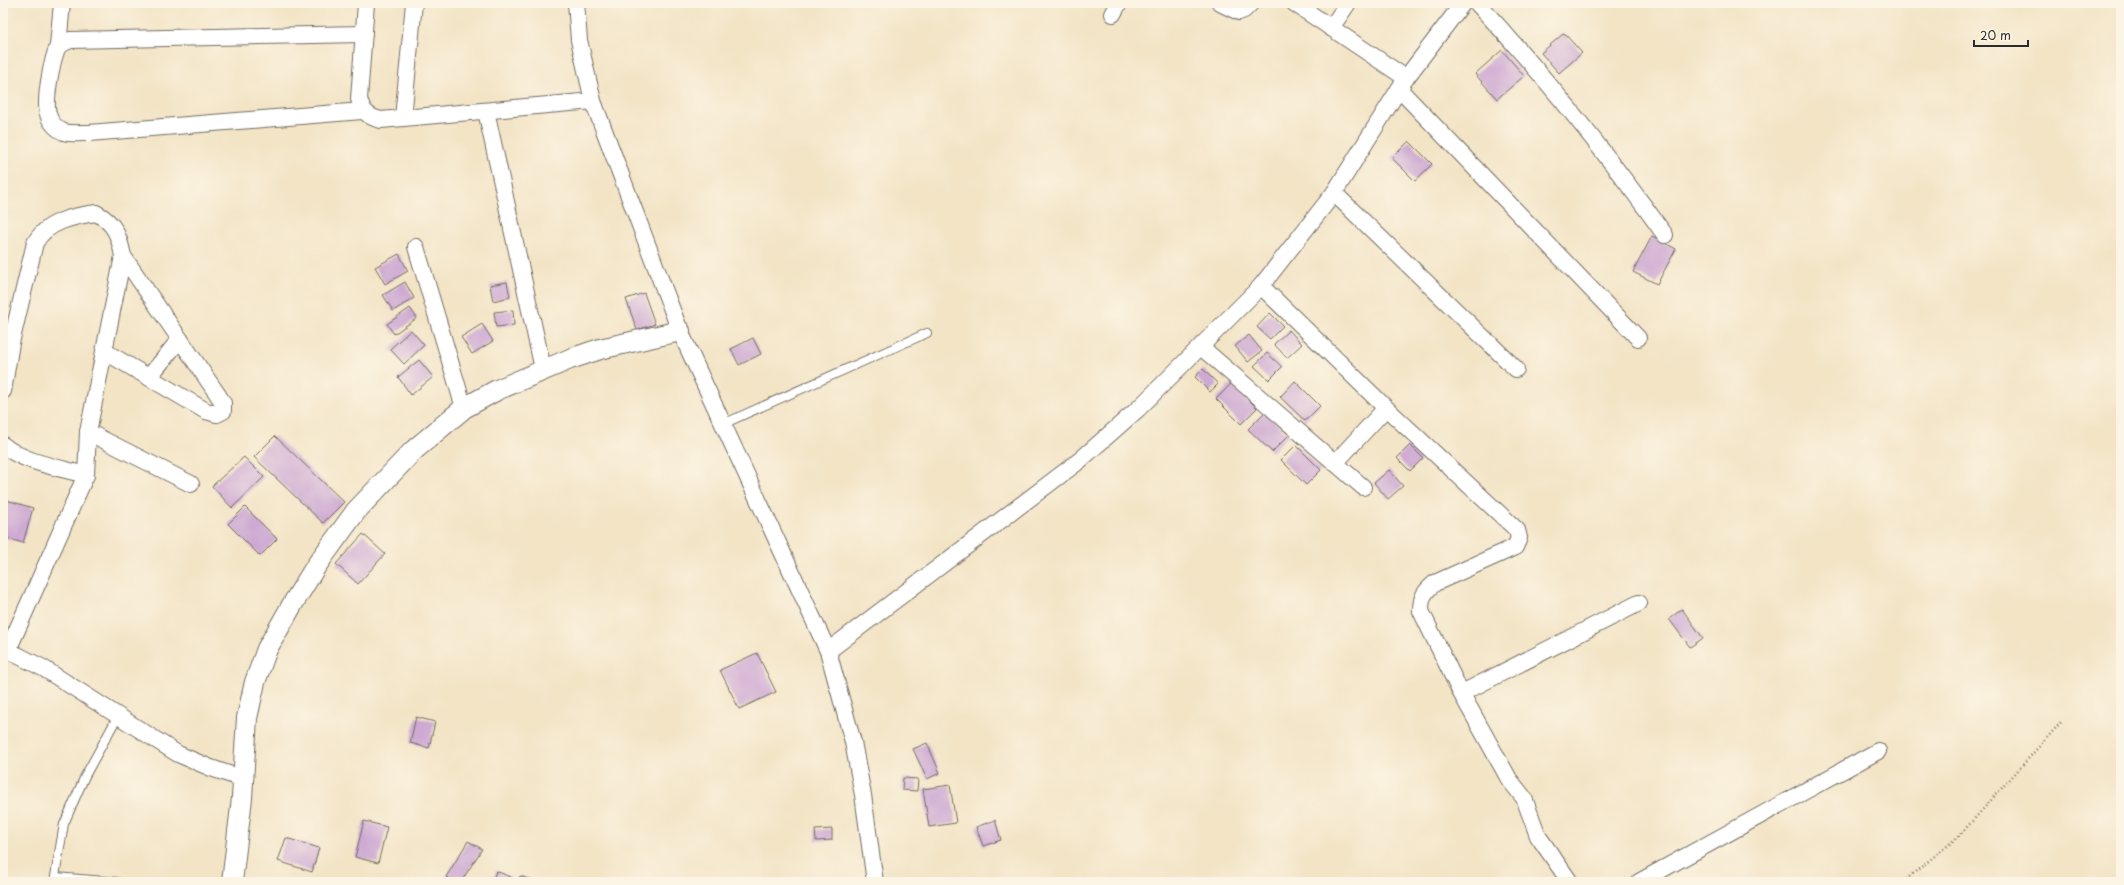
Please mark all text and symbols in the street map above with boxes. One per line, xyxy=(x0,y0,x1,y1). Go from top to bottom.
scale bar xyxy=(1974,22,2028,48)
text: 20 m xyxy=(1980,26,2011,44)

